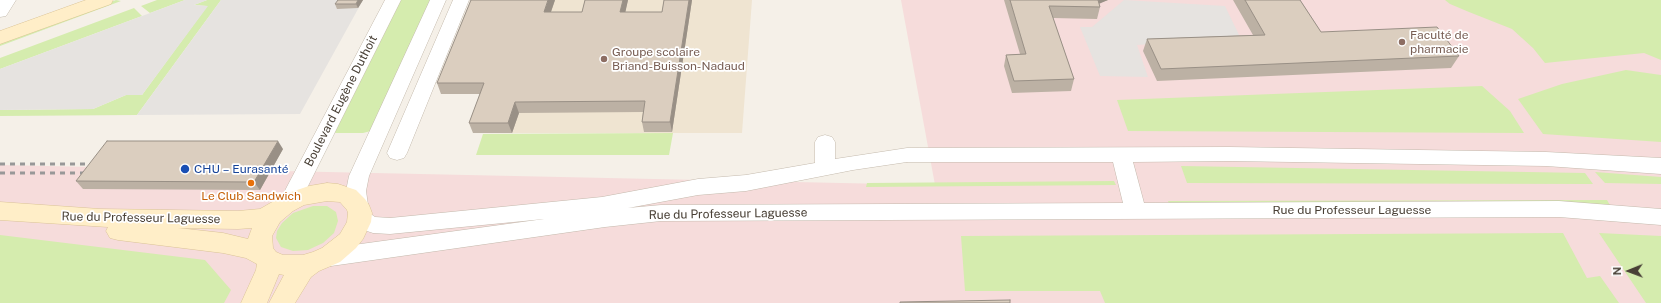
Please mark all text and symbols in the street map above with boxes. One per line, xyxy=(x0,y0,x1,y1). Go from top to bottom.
place label: Faculté de pharmacie xyxy=(1410,28,1469,56)
street label: Boulevard Eugène Duthoit xyxy=(302,33,380,169)
marker: Faculté de pharmacie xyxy=(1397,37,1407,47)
place label: Groupe scolaire Briand-Buisson-Nadaud xyxy=(612,45,745,73)
marker: Groupe scolaire Briand-Buisson-Nadaud xyxy=(599,54,609,64)
place label: CHU – Eurasanté xyxy=(194,162,288,176)
marker: CHU – Eurasanté xyxy=(179,163,191,175)
marker: Le Club Sandwich xyxy=(246,178,256,188)
place label: Le Club Sandwich xyxy=(201,189,301,203)
street label: Rue du Professeur Laguesse xyxy=(1273,203,1431,217)
street label: Rue du Professeur Laguesse xyxy=(648,205,808,223)
street label: Rue du Professeur Laguesse xyxy=(61,209,221,227)
north arrow xyxy=(1609,251,1649,291)
text: N xyxy=(1611,267,1623,276)

